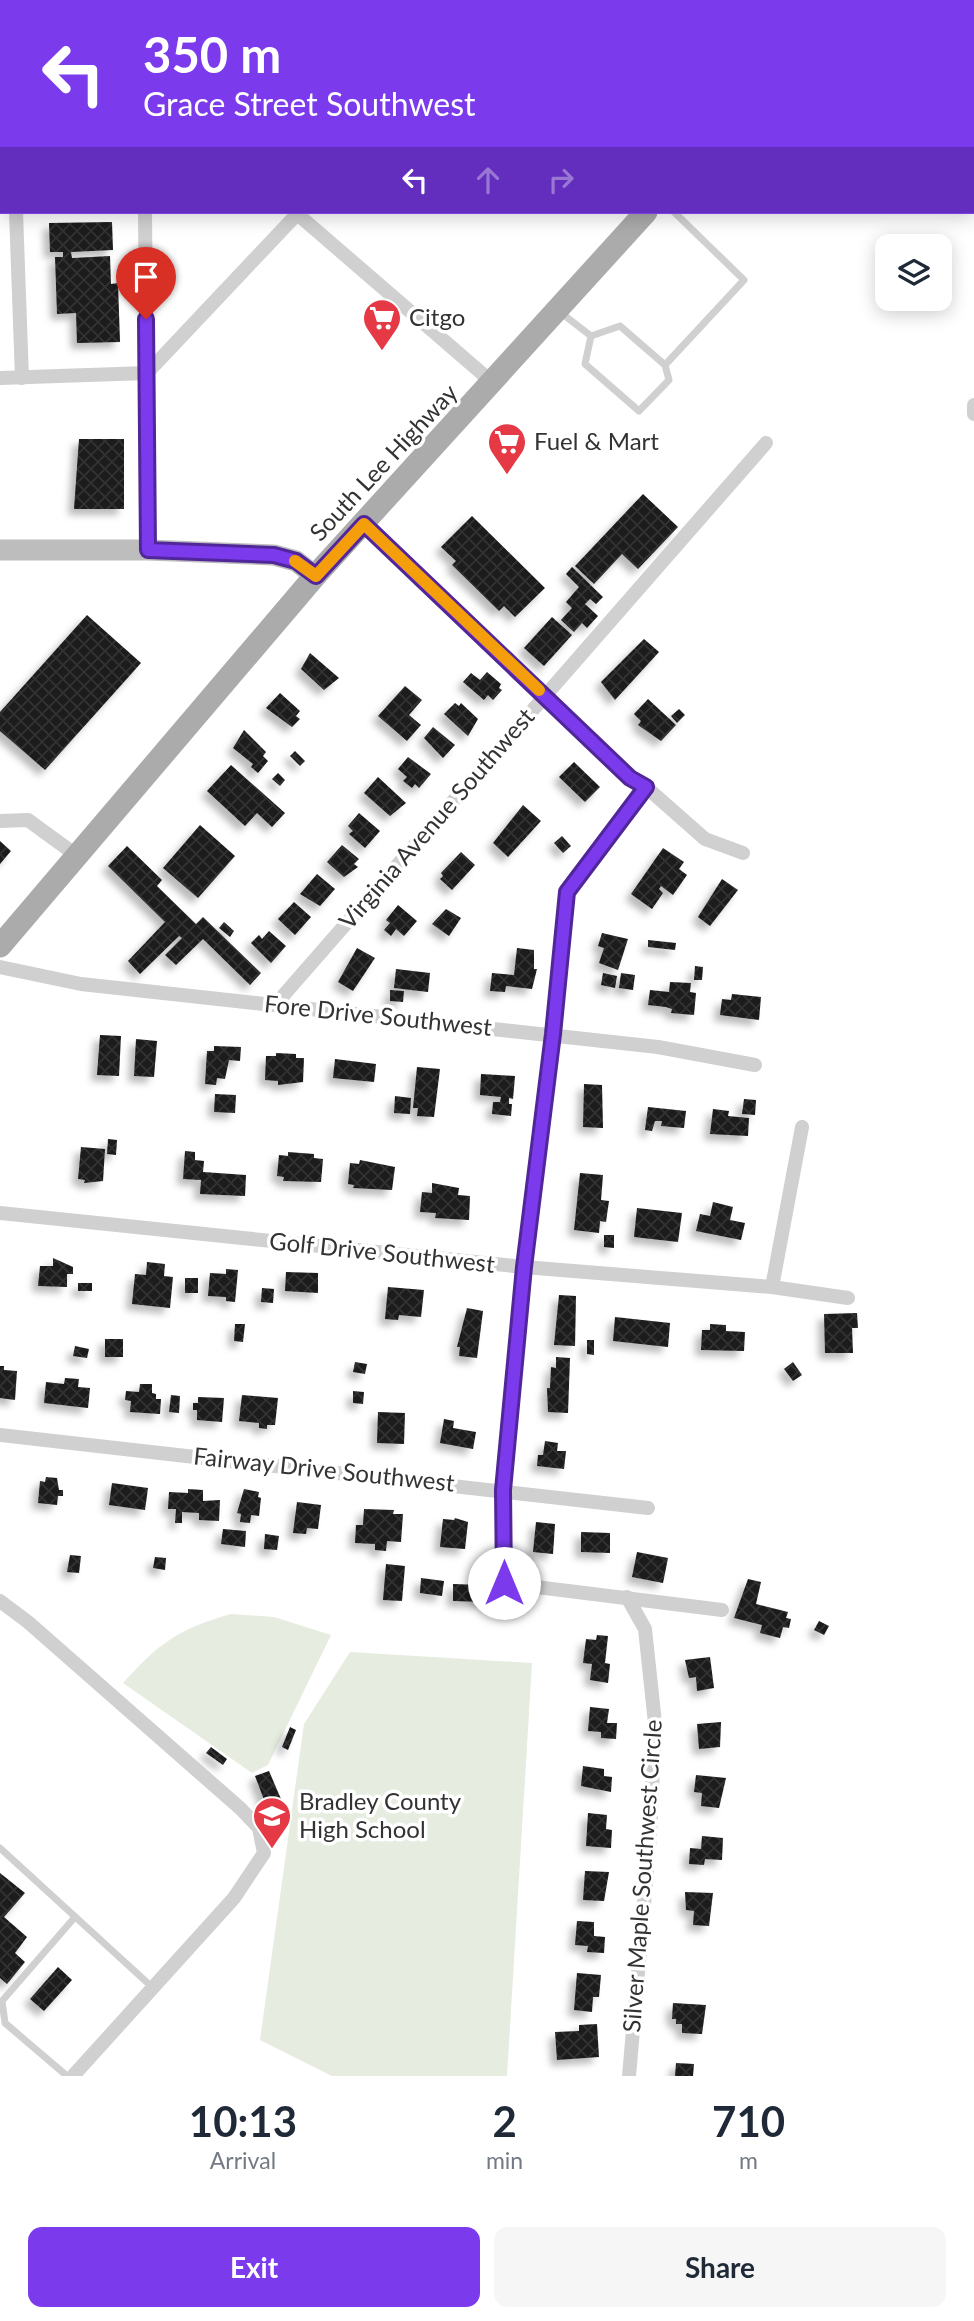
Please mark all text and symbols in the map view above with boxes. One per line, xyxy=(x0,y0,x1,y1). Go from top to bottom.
text: 350 m xyxy=(143,25,281,83)
icon: left xyxy=(28,28,119,119)
text: Grace Street Southwest xyxy=(143,84,476,123)
icon: left xyxy=(396,161,434,199)
icon: ahead xyxy=(469,161,507,199)
icon: right xyxy=(542,161,580,199)
map controls xyxy=(875,234,952,311)
button: layers xyxy=(875,234,952,311)
pin xyxy=(116,247,176,319)
icon: arrive xyxy=(127,258,165,296)
supermarket icon: Citgo xyxy=(361,297,403,352)
place label: Citgo xyxy=(409,302,465,331)
street label: South Lee Highway xyxy=(303,377,463,546)
supermarket icon: Fuel & Mart xyxy=(486,421,528,476)
place label: Fuel & Mart xyxy=(534,426,659,455)
street label: Virginia Avenue Southwest xyxy=(332,701,540,934)
street label: Fore Drive Southwest xyxy=(263,988,494,1041)
street label: Golf Drive Southwest xyxy=(268,1225,497,1278)
street label: Fairway Drive Southwest xyxy=(192,1440,456,1497)
position arrow xyxy=(467,1546,541,1620)
street label: Silver Maple Southwest Circle xyxy=(616,1719,667,2033)
place label: Bradley County High School xyxy=(299,1786,462,1843)
school or university icon: Bradley County High School xyxy=(251,1795,293,1850)
text: 10:13 xyxy=(189,2096,297,2146)
text: 2 xyxy=(492,2096,517,2146)
text: 710 xyxy=(712,2096,785,2146)
text: Arrival xyxy=(210,2146,276,2174)
text: min xyxy=(486,2146,523,2174)
text: m xyxy=(739,2146,758,2174)
button: Exit xyxy=(28,2227,480,2307)
button: Share xyxy=(494,2227,946,2307)

